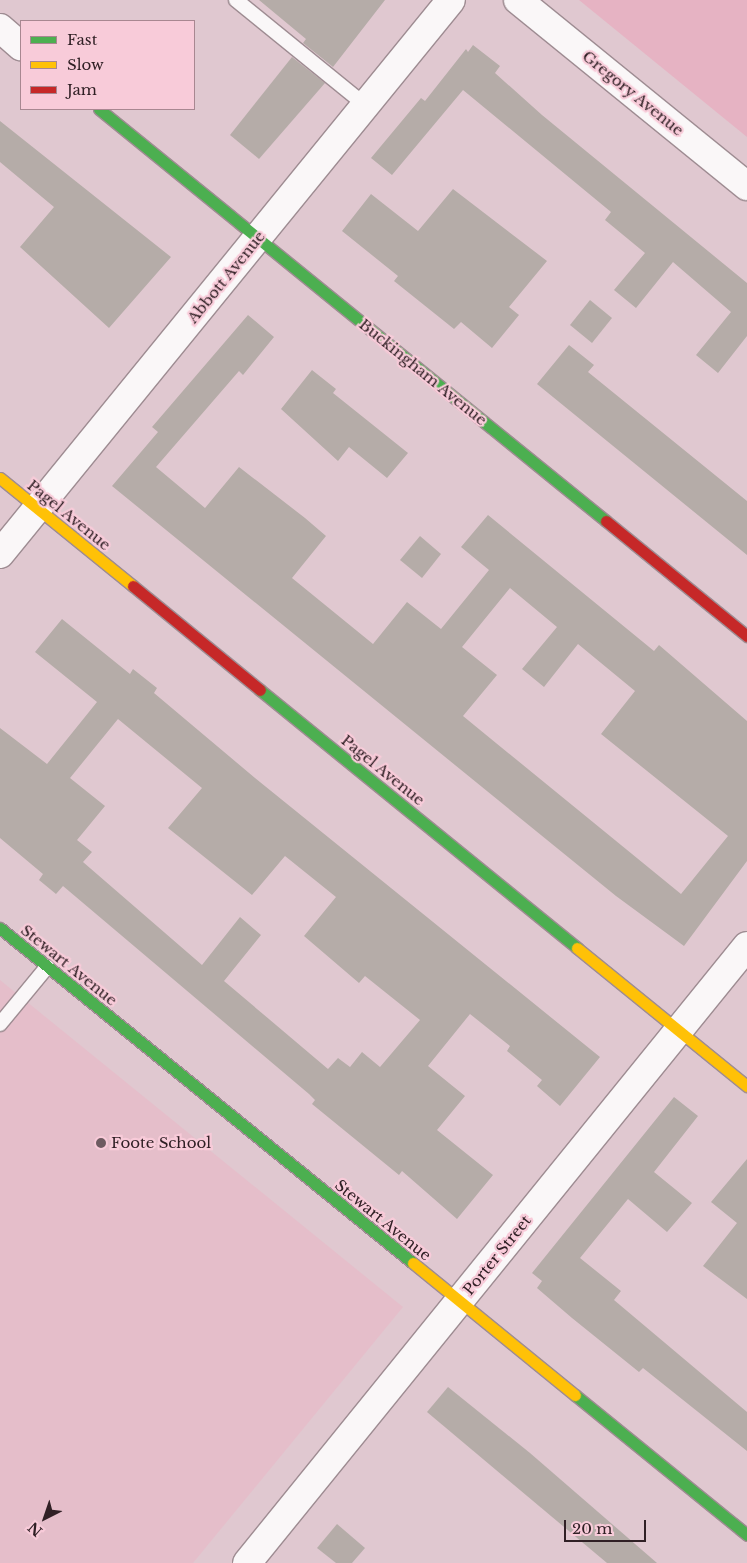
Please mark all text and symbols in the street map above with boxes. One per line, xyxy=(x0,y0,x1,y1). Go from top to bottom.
legend xyxy=(20,20,195,110)
text: Fast xyxy=(67,30,97,49)
street label: Gregory Avenue xyxy=(579,47,687,139)
text: Slow xyxy=(67,55,104,74)
text: Jam xyxy=(67,80,97,99)
street label: Abbott Avenue xyxy=(183,227,269,327)
street label: Buckingham Avenue xyxy=(355,315,491,429)
street label: Pagel Avenue xyxy=(24,476,114,554)
street label: Pagel Avenue xyxy=(338,731,428,809)
street label: Stewart Avenue xyxy=(17,921,121,1009)
place label: Foote School xyxy=(111,1134,211,1152)
marker: Foote School xyxy=(95,1137,107,1149)
street label: Stewart Avenue xyxy=(331,1176,435,1264)
street label: Porter Street xyxy=(459,1211,535,1299)
north arrow xyxy=(20,1493,70,1543)
scale bar xyxy=(567,1510,650,1542)
text: N xyxy=(24,1518,46,1540)
text: 20 m xyxy=(572,1519,612,1538)

